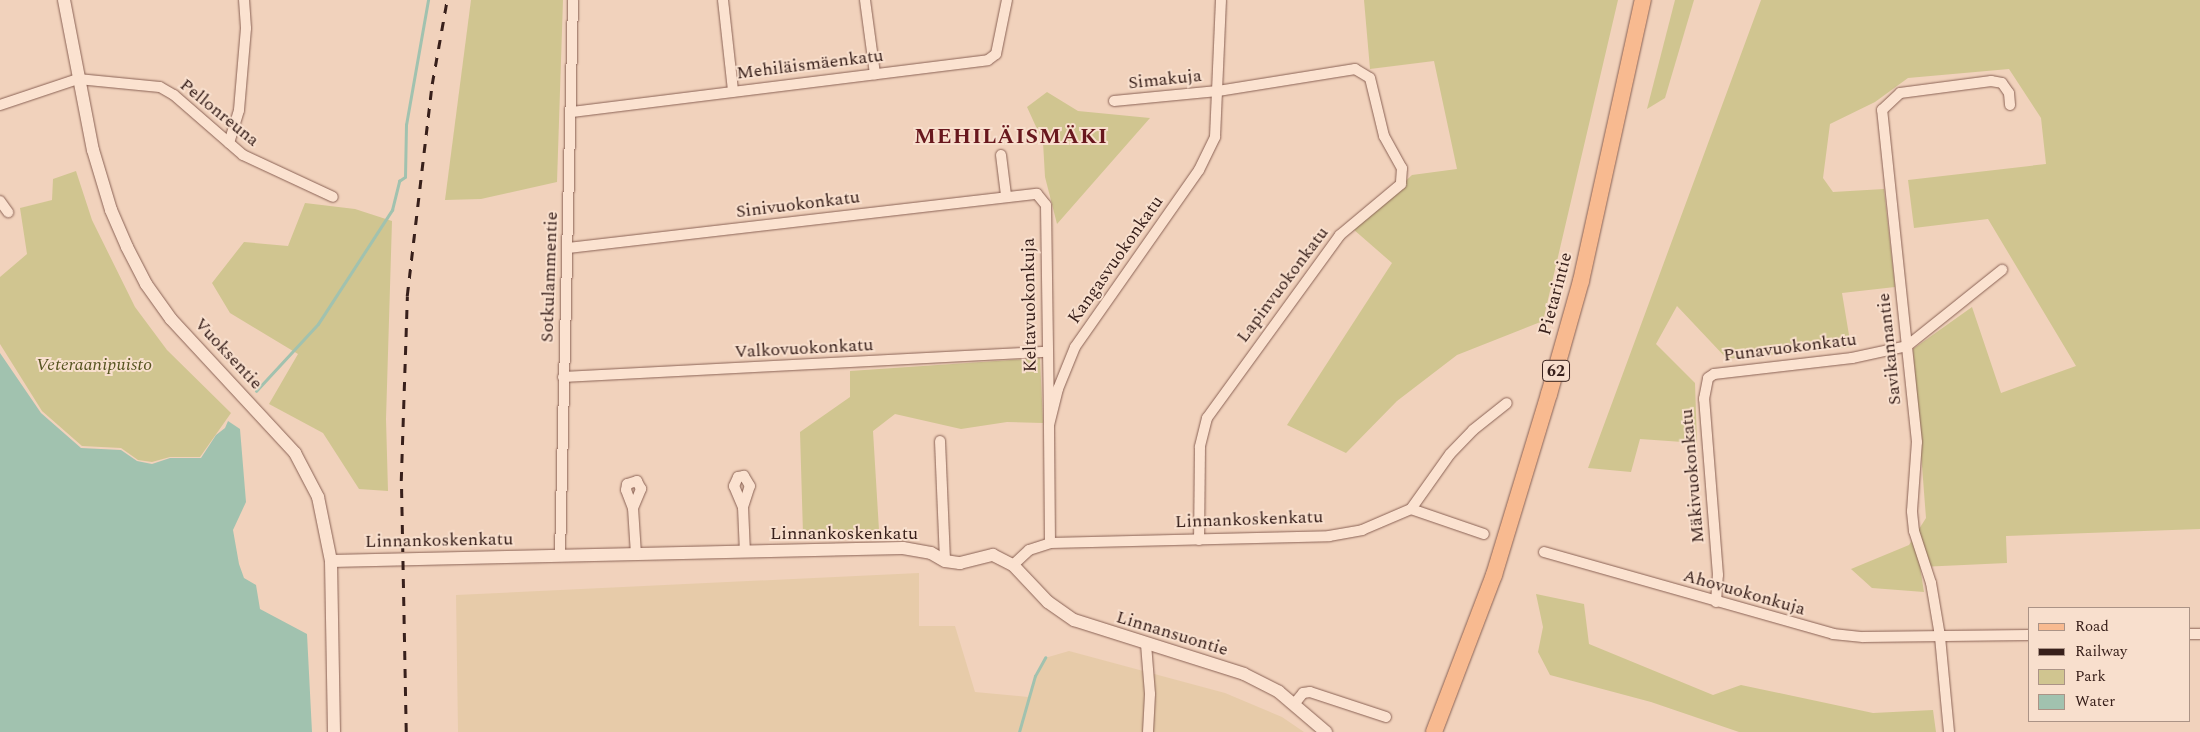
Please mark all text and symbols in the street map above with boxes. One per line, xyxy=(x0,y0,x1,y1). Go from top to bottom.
street label: Mehiläismäenkatu xyxy=(735,45,885,85)
street label: Simakuja xyxy=(1127,65,1203,95)
street label: Pellonreuna xyxy=(175,74,263,152)
district label: MEHILÄISMÄKI xyxy=(912,124,1110,150)
street label: Sinivuokonkatu xyxy=(735,187,861,223)
street label: Kangasvuokonkatu xyxy=(1064,192,1168,328)
street label: Sotkulammentie xyxy=(537,211,563,343)
street label: Lapinvuokonkatu xyxy=(1232,223,1334,347)
street label: Keltavuokonkuja xyxy=(1018,238,1042,372)
street label: Pietarintie xyxy=(1535,250,1577,338)
street label: Savikannantie xyxy=(1873,292,1907,406)
street label: Vuoksentie xyxy=(189,314,267,394)
street label: Punavuokonkatu xyxy=(1722,329,1858,367)
street label: Valkovuokonkatu xyxy=(734,335,874,363)
park label: Veteraanipuisto xyxy=(36,354,152,376)
road number: 62 xyxy=(1541,358,1571,384)
street label: Mäkivuokonkatu xyxy=(1676,408,1710,544)
street label: Linnankoskenkatu xyxy=(1175,507,1323,533)
street label: Linnankoskenkatu xyxy=(770,523,918,545)
street label: Linnankoskenkatu xyxy=(365,529,513,553)
street label: Ahovuokonkuja xyxy=(1680,565,1808,621)
street label: Linnansuontie xyxy=(1113,607,1231,661)
legend xyxy=(2028,607,2190,722)
text: Road xyxy=(2075,615,2109,638)
text: Railway xyxy=(2075,640,2127,663)
text: Park xyxy=(2075,665,2106,688)
text: Water xyxy=(2075,690,2115,713)

